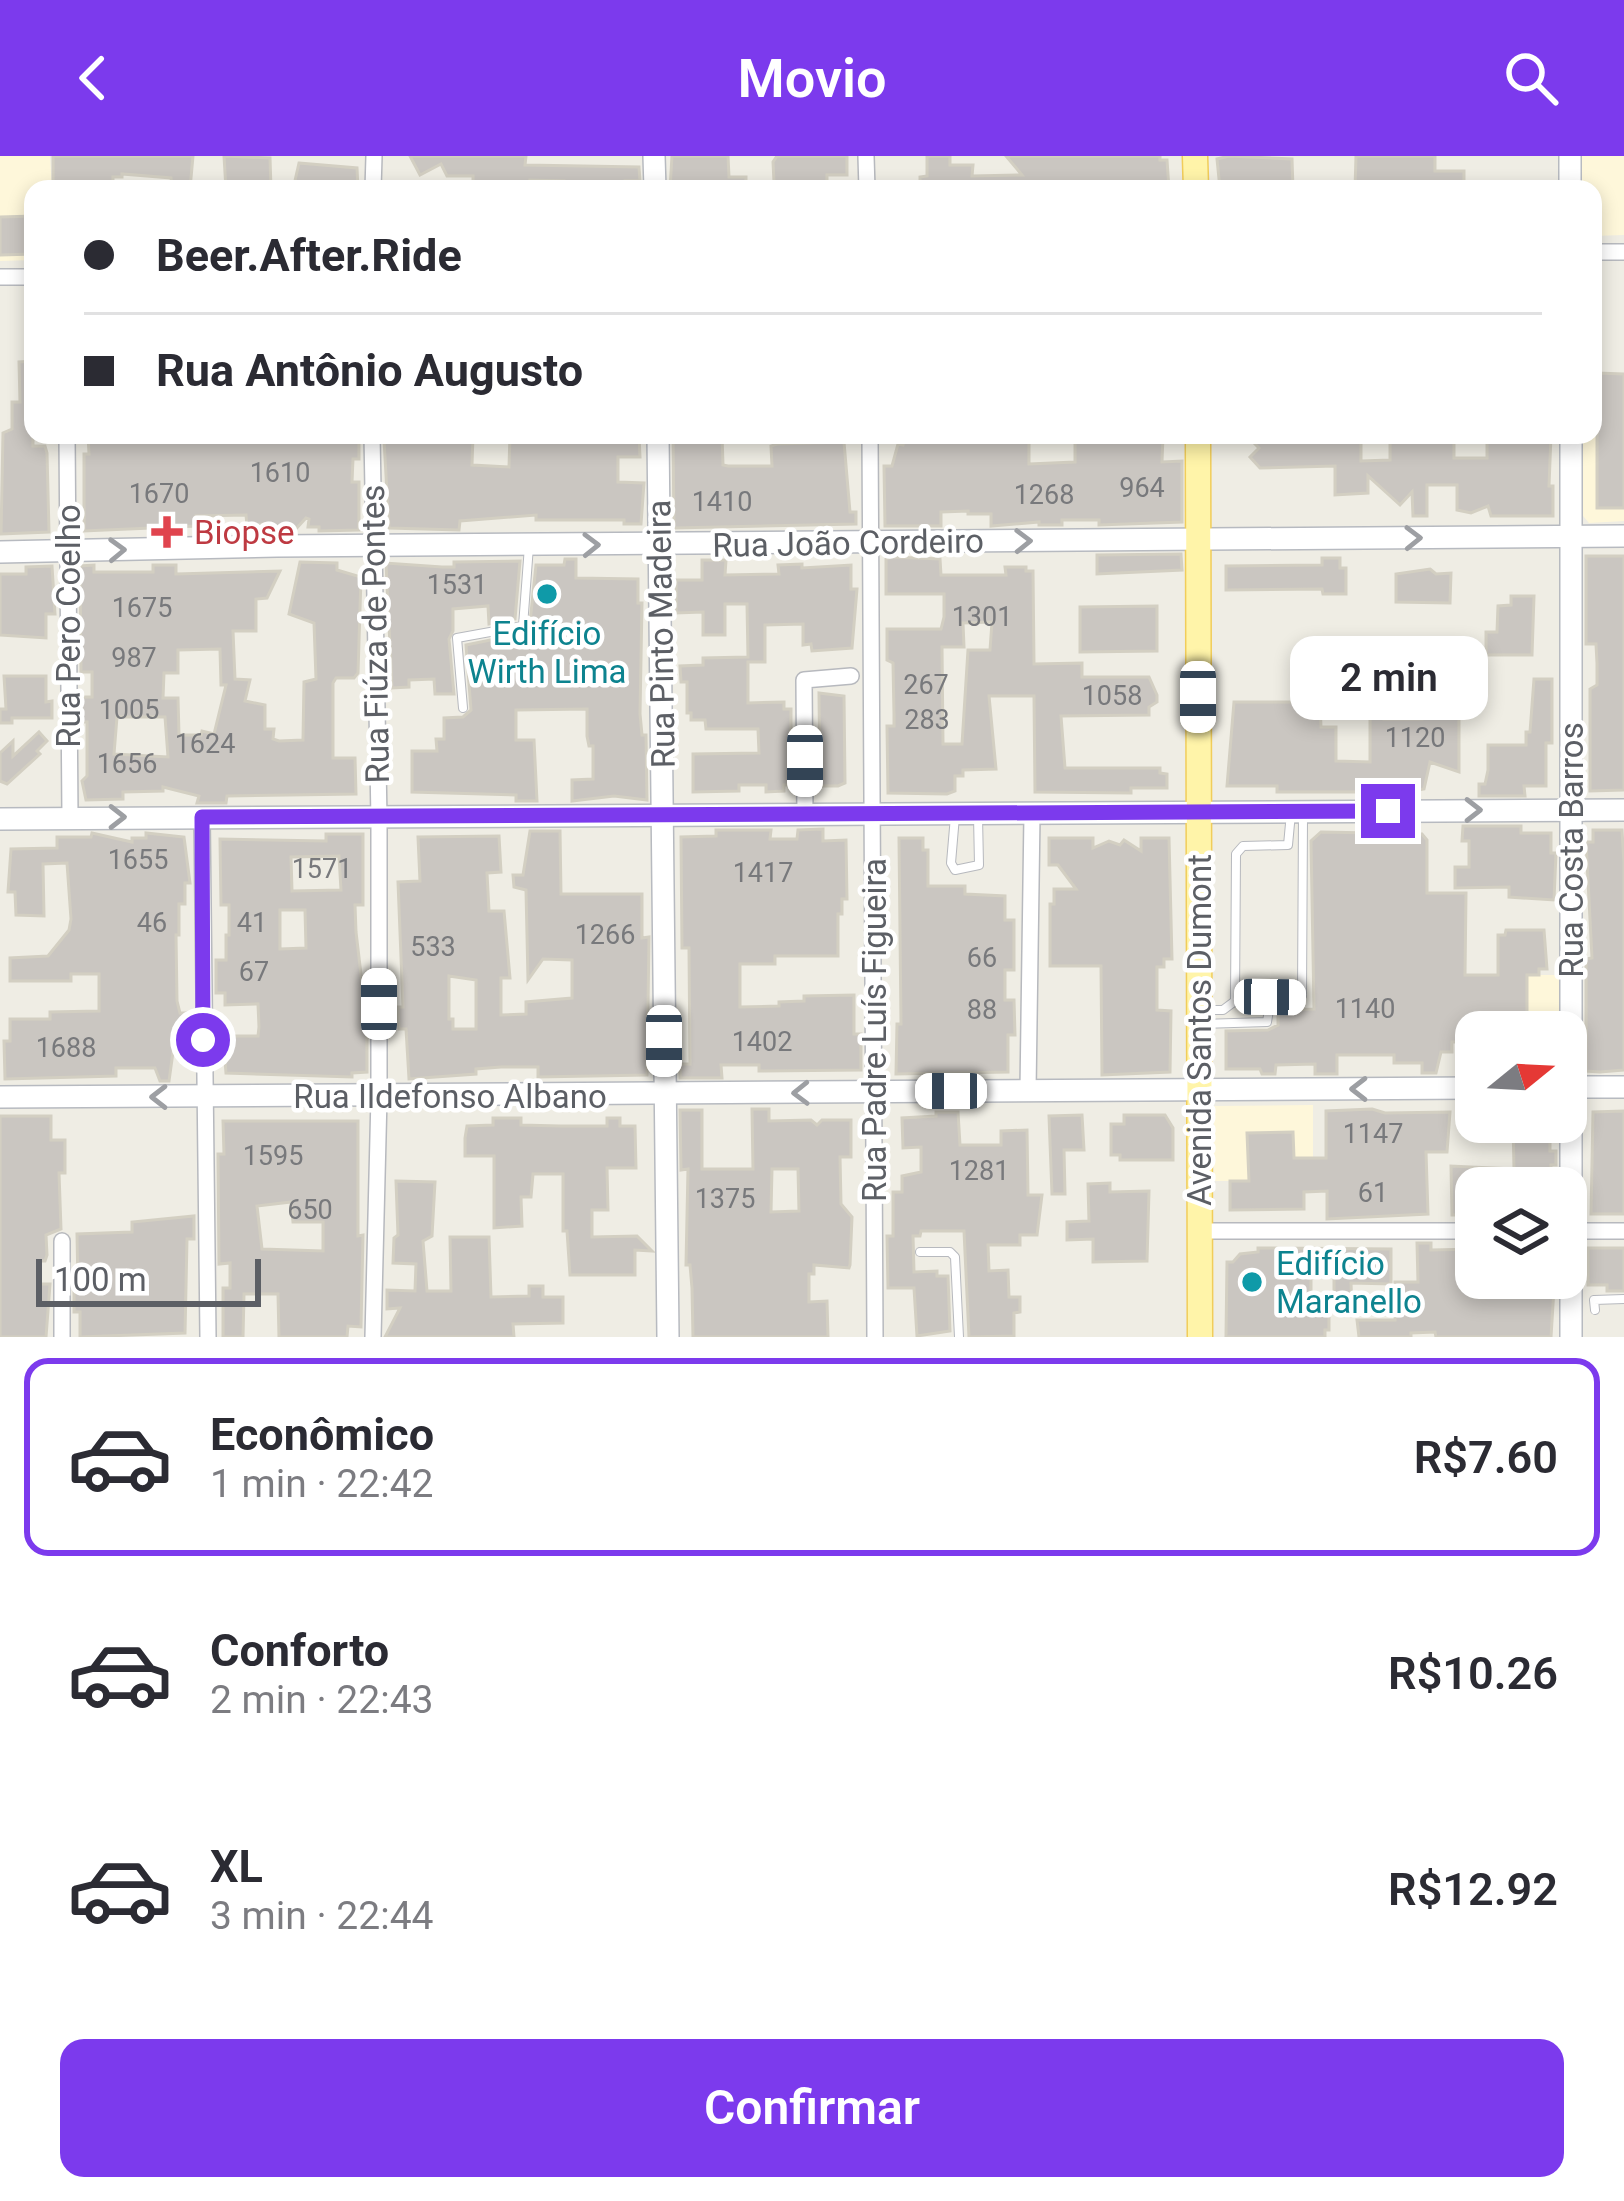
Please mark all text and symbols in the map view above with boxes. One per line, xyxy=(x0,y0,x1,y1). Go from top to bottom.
icon: back xyxy=(60,45,126,111)
icon: search xyxy=(1498,45,1564,111)
text: Movio xyxy=(737,47,887,110)
text: Beer.After.Ride xyxy=(156,229,462,282)
text: Rua Antônio Augusto xyxy=(156,344,583,397)
house number: 1610 xyxy=(250,457,310,489)
house number: 964 xyxy=(1119,472,1165,504)
house number: 1670 xyxy=(129,478,189,510)
house number: 1268 xyxy=(1014,479,1074,511)
street label: Rua Fiúza de Pontes xyxy=(353,484,397,784)
house number: 1410 xyxy=(692,486,752,518)
street label: Rua Pinto Madeira xyxy=(639,499,683,769)
street label: Rua Pero Coelho xyxy=(49,504,88,748)
place label: Biopse xyxy=(194,513,294,552)
marker: Biopse xyxy=(151,516,183,548)
street label: Rua João Cordeiro xyxy=(712,521,984,565)
one-way arrow xyxy=(1405,525,1423,551)
one-way arrow xyxy=(1015,528,1033,554)
one-way arrow xyxy=(583,532,601,558)
one-way arrow xyxy=(108,537,127,563)
house number: 1531 xyxy=(427,569,487,601)
marker: Edifício Wirth Lima xyxy=(534,581,560,607)
house number: 1675 xyxy=(112,592,172,624)
house number: 1301 xyxy=(952,601,1012,633)
place label: Edifício Wirth Lima xyxy=(467,614,627,691)
callout: 2 min xyxy=(1289,637,1487,721)
house number: 987 xyxy=(111,642,157,674)
text: 2 min xyxy=(1340,655,1438,701)
car xyxy=(1180,661,1216,733)
house number: 267 xyxy=(903,669,949,701)
house number: 1058 xyxy=(1082,680,1142,712)
house number: 1005 xyxy=(99,694,159,726)
house number: 283 xyxy=(904,704,950,736)
house number: 1120 xyxy=(1385,722,1445,754)
street label: Rua Costa Barros xyxy=(1552,722,1591,978)
car xyxy=(787,725,823,797)
house number: 1624 xyxy=(175,728,235,760)
house number: 1656 xyxy=(97,748,157,780)
route end xyxy=(1361,784,1415,838)
one-way arrow xyxy=(1465,797,1483,823)
one-way arrow xyxy=(109,804,127,830)
house number: 1655 xyxy=(108,844,168,876)
house number: 1571 xyxy=(292,853,352,885)
street label: Avenida Santos Dumont xyxy=(1180,854,1219,1206)
house number: 1417 xyxy=(733,857,793,889)
street label: Rua Padre Luís Figueira xyxy=(855,858,894,1202)
house number: 46 xyxy=(137,907,167,939)
house number: 41 xyxy=(237,907,267,939)
house number: 1266 xyxy=(575,919,635,951)
house number: 533 xyxy=(410,931,456,963)
house number: 66 xyxy=(967,942,997,974)
house number: 67 xyxy=(239,956,269,988)
car xyxy=(361,968,397,1040)
car xyxy=(1234,978,1306,1016)
house number: 1140 xyxy=(1335,993,1395,1025)
house number: 88 xyxy=(967,994,997,1026)
car xyxy=(646,1005,682,1077)
north arrow xyxy=(1455,1011,1587,1143)
map controls xyxy=(1455,1011,1587,1299)
route start xyxy=(176,1013,230,1067)
house number: 1402 xyxy=(732,1026,792,1058)
house number: 1688 xyxy=(36,1032,96,1064)
car xyxy=(915,1073,987,1109)
one-way arrow xyxy=(1349,1076,1367,1102)
street label: Rua Ildefonso Albano xyxy=(293,1077,607,1116)
one-way arrow xyxy=(791,1079,810,1105)
one-way arrow xyxy=(149,1083,168,1109)
house number: 1147 xyxy=(1343,1118,1403,1150)
house number: 1595 xyxy=(243,1140,303,1172)
house number: 1281 xyxy=(949,1155,1009,1187)
button: layers xyxy=(1455,1167,1587,1299)
house number: 61 xyxy=(1358,1177,1388,1209)
house number: 1375 xyxy=(695,1183,755,1215)
house number: 650 xyxy=(287,1194,333,1226)
place label: Edifício Maranello xyxy=(1276,1244,1422,1321)
scale bar xyxy=(36,1253,261,1306)
text: 100 m xyxy=(54,1260,147,1299)
marker: Edifício Maranello xyxy=(1239,1269,1265,1295)
icon: car xyxy=(66,1403,174,1511)
text: Econômico xyxy=(210,1408,434,1461)
text: R$7.60 xyxy=(1414,1431,1558,1484)
text: 1 min · 22:42 xyxy=(210,1461,433,1507)
icon: car xyxy=(66,1619,174,1727)
text: Conforto xyxy=(210,1624,389,1677)
text: R$10.26 xyxy=(1388,1647,1558,1700)
text: 2 min · 22:43 xyxy=(210,1677,433,1723)
icon: car xyxy=(66,1835,174,1943)
text: XL xyxy=(210,1840,263,1893)
text: R$12.92 xyxy=(1388,1863,1558,1916)
text: 3 min · 22:44 xyxy=(210,1893,433,1939)
button: Confirmar xyxy=(60,2039,1564,2177)

